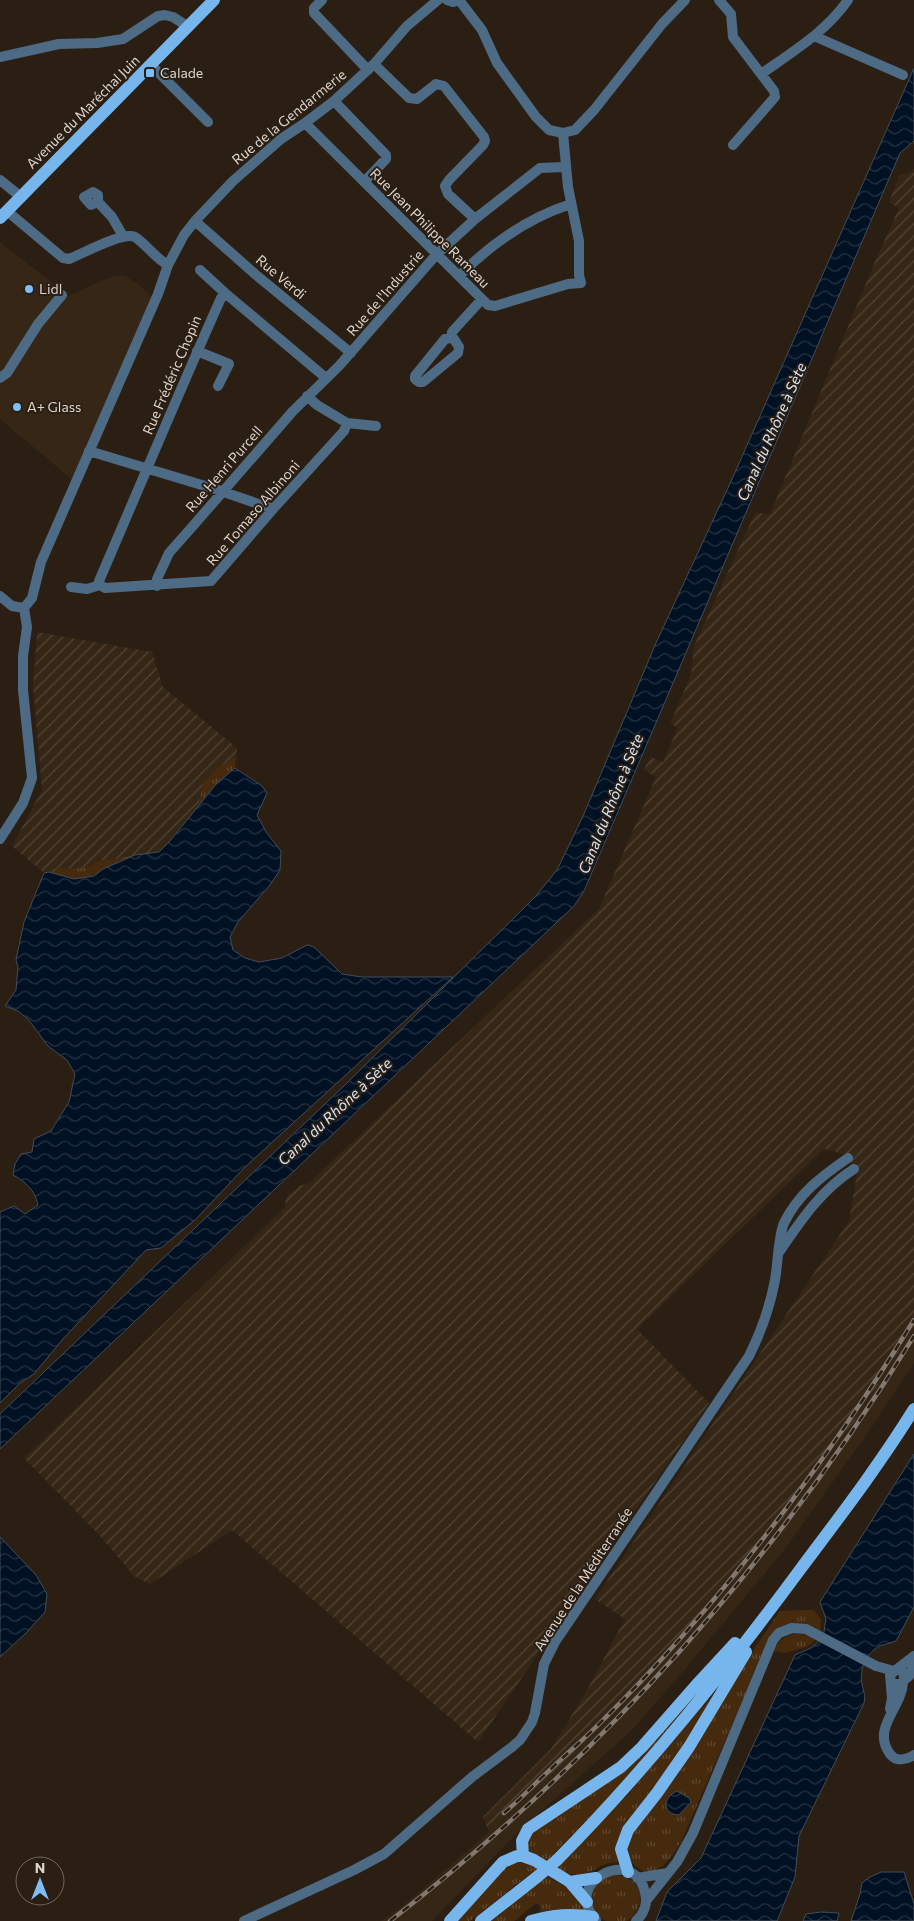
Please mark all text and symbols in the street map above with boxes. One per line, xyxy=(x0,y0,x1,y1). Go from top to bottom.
street label: Avenue du Maréchal Juin xyxy=(22,51,143,172)
place label: Calade xyxy=(160,64,203,81)
street label: Rue de la Gendarmerie xyxy=(228,65,349,168)
marker: Calade xyxy=(144,67,156,79)
street label: Rue Jean Philippe Rameau xyxy=(367,164,494,291)
street label: Rue de l'Industrie xyxy=(343,246,427,339)
street label: Rue Verdi xyxy=(253,251,310,302)
place label: Lidl xyxy=(39,280,62,297)
marker: Lidl xyxy=(23,283,35,295)
street label: Rue Frédéric Chopin xyxy=(139,313,204,437)
water label: Canal du Rhône à Sète xyxy=(732,360,810,503)
place label: A+ Glass xyxy=(27,398,81,415)
marker: A+ Glass xyxy=(11,401,23,413)
street label: Rue Henri Purcell xyxy=(182,422,266,515)
street label: Rue Tomaso Albinoni xyxy=(202,457,303,569)
water label: Canal du Rhône à Sète xyxy=(574,731,646,876)
water label: Canal du Rhône à Sète xyxy=(274,1054,395,1169)
street label: Avenue de la Méditerranée xyxy=(530,1504,635,1654)
north arrow xyxy=(15,1856,65,1906)
text: N xyxy=(35,1859,45,1876)

